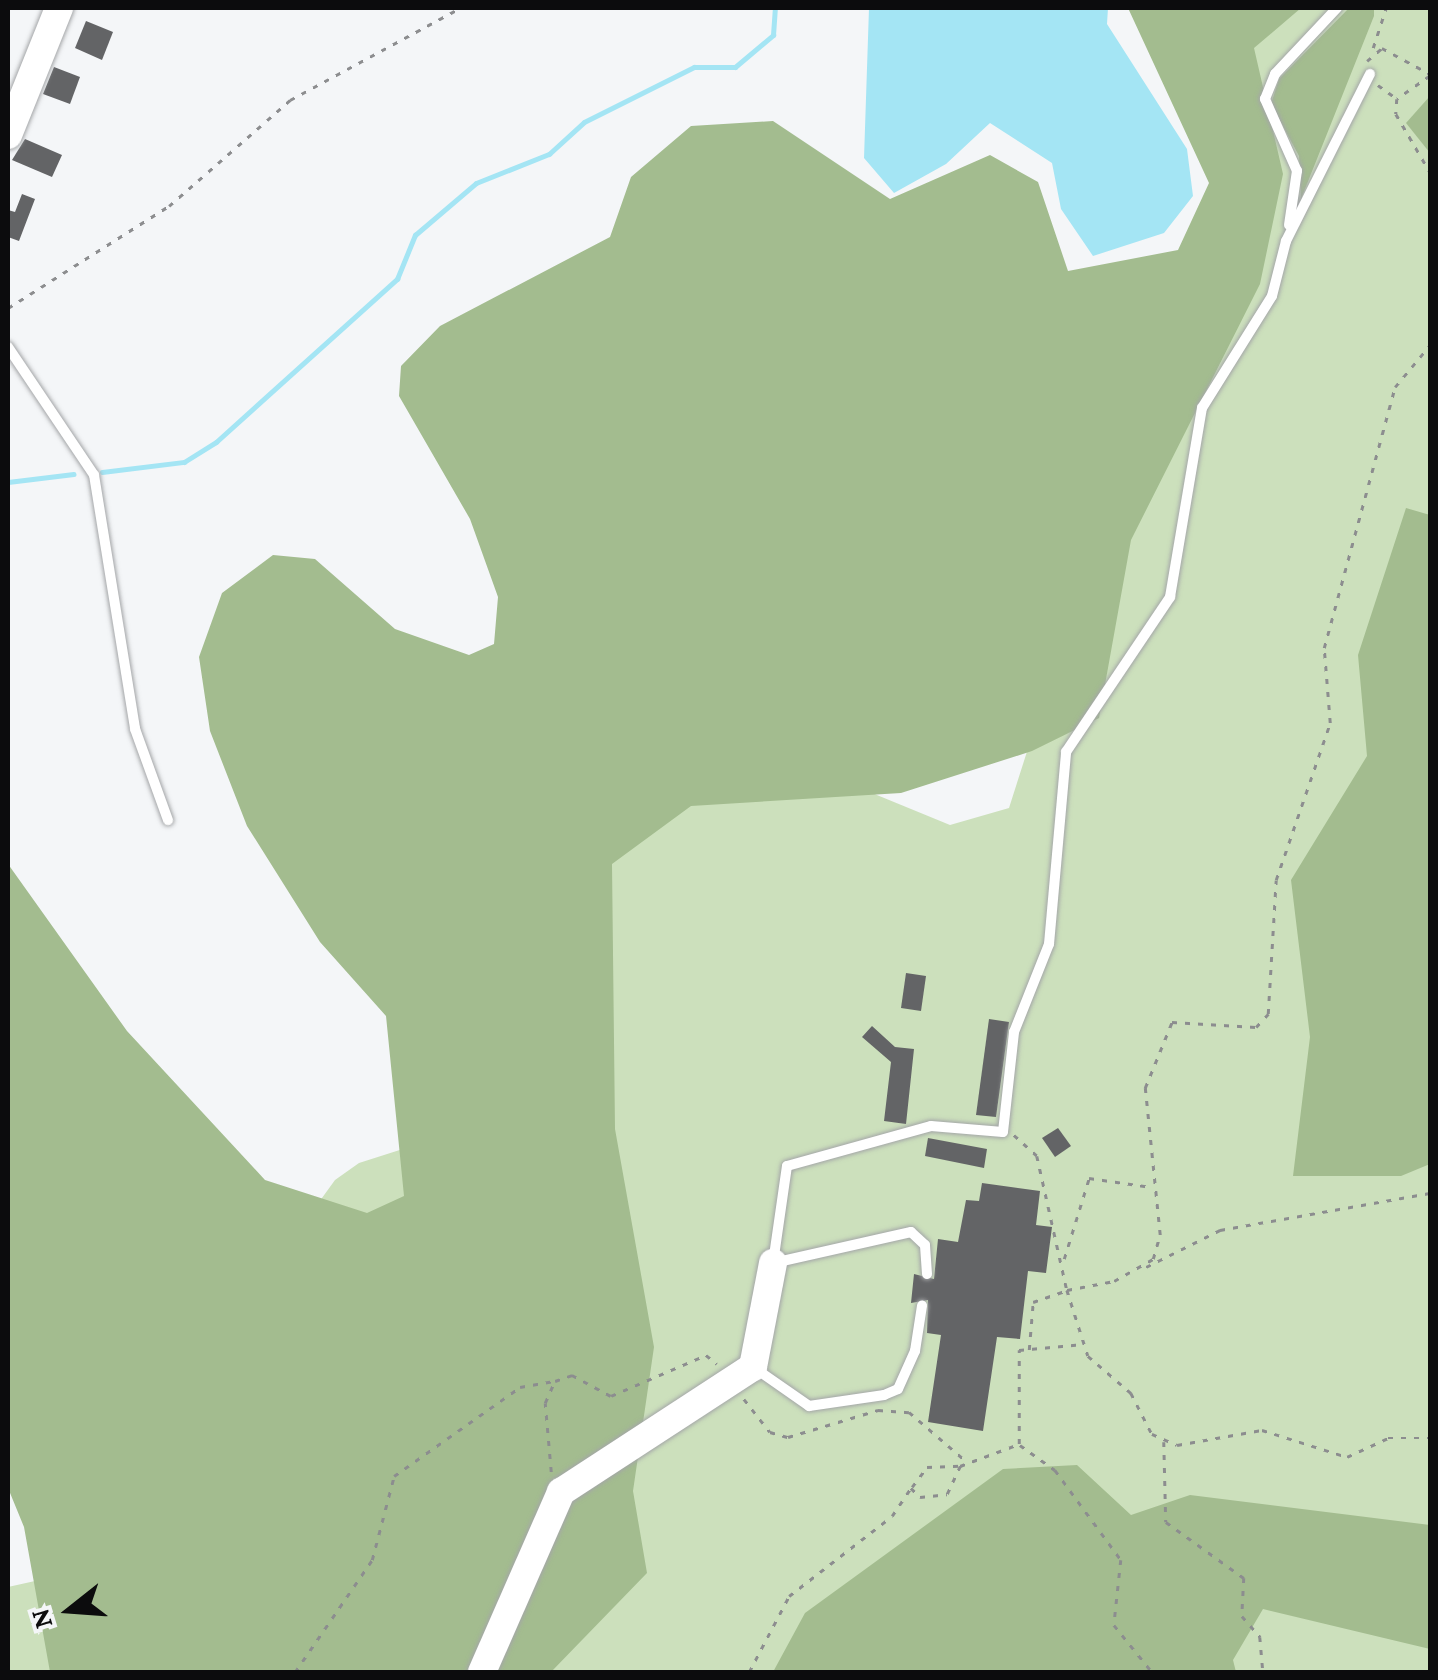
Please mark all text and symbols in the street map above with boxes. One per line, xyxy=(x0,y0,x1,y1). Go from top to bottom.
north arrow xyxy=(20,1560,120,1660)
text: N xyxy=(23,1605,58,1633)

